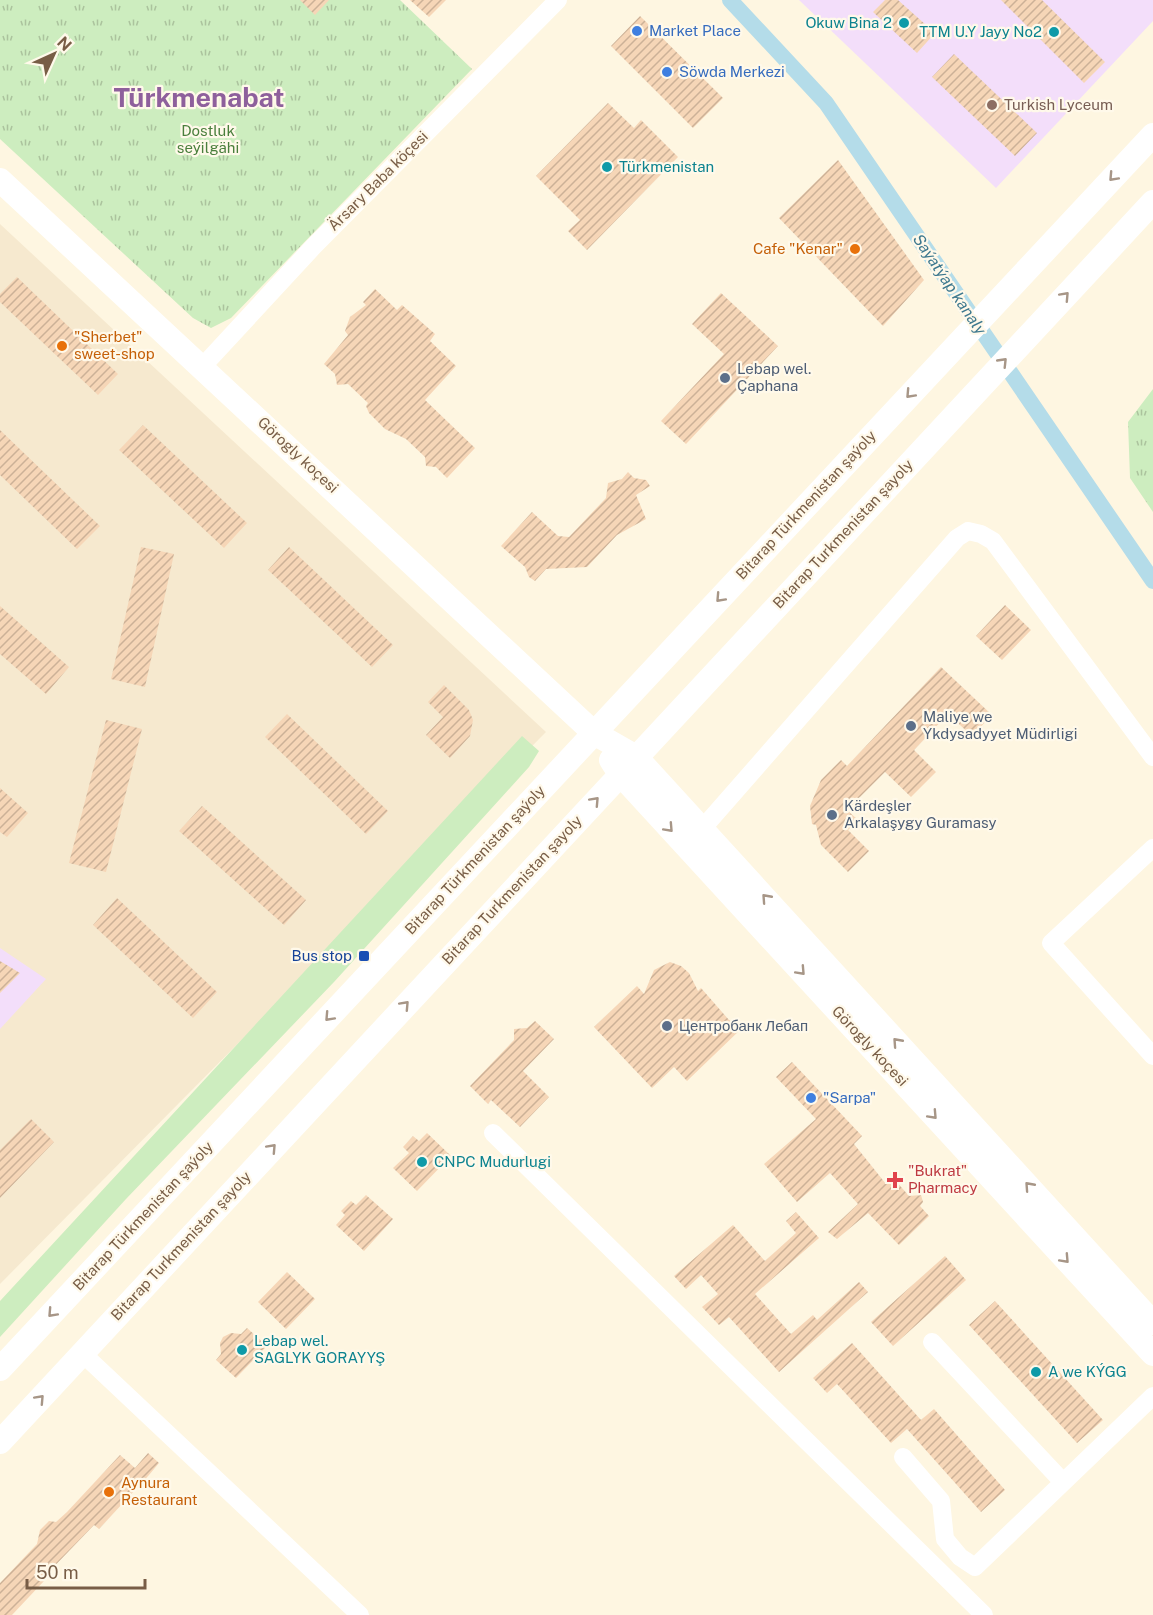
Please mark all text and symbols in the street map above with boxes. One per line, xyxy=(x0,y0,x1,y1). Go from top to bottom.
place label: Okuw Bina 2 xyxy=(805,14,892,31)
marker: Okuw Bina 2 xyxy=(897,16,911,30)
place label: Market Place xyxy=(649,22,741,39)
place label: TTM U.Y Jayy No2 xyxy=(919,23,1042,40)
north arrow xyxy=(24,24,84,84)
marker: Market Place xyxy=(630,24,644,38)
marker: TTM U.Y Jayy No2 xyxy=(1047,25,1061,39)
text: N xyxy=(53,33,75,55)
place label: Söwda Merkezi xyxy=(679,63,785,80)
marker: Söwda Merkezi xyxy=(660,65,674,79)
district label: Türkmenabat xyxy=(113,81,285,113)
place label: Turkish Lyceum xyxy=(1004,96,1113,113)
marker: Turkish Lyceum xyxy=(985,98,999,112)
park label: Dostluk seýilgähi xyxy=(177,122,239,156)
street label: Ärsary Baba köçesi xyxy=(324,127,431,234)
place label: Türkmenistan xyxy=(619,158,714,175)
marker: Türkmenistan xyxy=(600,160,614,174)
one-way arrow xyxy=(1109,171,1120,181)
water label: Saýatýap kanaly xyxy=(909,230,991,339)
place label: Cafe "Kenar" xyxy=(753,240,843,257)
marker: Cafe "Kenar" xyxy=(848,242,862,256)
one-way arrow xyxy=(1058,293,1069,303)
place label: "Sherbet" sweet-shop xyxy=(74,328,155,362)
marker: "Sherbet" sweet-shop xyxy=(55,339,69,353)
one-way arrow xyxy=(996,358,1007,368)
place label: Lebap wel. Çaphana xyxy=(737,360,811,394)
marker: Lebap wel. Çaphana xyxy=(718,371,732,385)
one-way arrow xyxy=(906,388,917,398)
street label: Görogly koçesi xyxy=(255,413,342,496)
street label: Bitarap Türkmenistan şaýoly xyxy=(732,427,879,583)
street label: Bitarap Turkmenistan şayoly xyxy=(769,456,916,612)
one-way arrow xyxy=(716,591,727,602)
place label: Maliye we Ykdysadyyet Müdirligi xyxy=(923,708,1077,742)
marker: Maliye we Ykdysadyyet Müdirligi xyxy=(904,719,918,733)
street label: Bitarap Türkmenistan şaýoly xyxy=(401,782,548,938)
one-way arrow xyxy=(588,797,599,808)
place label: Kärdeşler Arkalaşygy Guramasy xyxy=(844,797,996,831)
marker: Kärdeşler Arkalaşygy Guramasy xyxy=(825,808,839,822)
street label: Bitarap Turkmenistan şayoly xyxy=(438,812,585,968)
one-way arrow xyxy=(662,821,673,831)
one-way arrow xyxy=(762,895,773,905)
place label: Bus stop xyxy=(292,947,352,964)
marker: Bus stop xyxy=(357,949,371,963)
one-way arrow xyxy=(794,965,805,975)
one-way arrow xyxy=(398,1002,409,1012)
street label: Görogly koçesi xyxy=(829,1002,912,1089)
one-way arrow xyxy=(325,1010,336,1021)
place label: Центробанк Лебап xyxy=(679,1017,808,1034)
marker: Центробанк Лебап xyxy=(660,1019,674,1033)
one-way arrow xyxy=(893,1039,904,1049)
place label: "Sarpa" xyxy=(823,1089,876,1106)
marker: "Sarpa" xyxy=(804,1091,818,1105)
one-way arrow xyxy=(926,1108,937,1119)
street label: Bitarap Türkmenistan şaýoly xyxy=(69,1138,216,1294)
one-way arrow xyxy=(265,1145,276,1156)
place label: CNPC Mudurlugi xyxy=(434,1153,551,1170)
marker: CNPC Mudurlugi xyxy=(415,1155,429,1169)
place label: "Bukrat" Pharmacy xyxy=(908,1162,978,1196)
street label: Bitarap Turkmenistan şayoly xyxy=(107,1168,254,1324)
marker: "Bukrat" Pharmacy xyxy=(886,1171,904,1189)
one-way arrow xyxy=(1025,1183,1036,1193)
one-way arrow xyxy=(1058,1252,1069,1262)
one-way arrow xyxy=(48,1307,59,1317)
place label: Lebap wel. SAGLYK GORAYYŞ xyxy=(254,1332,385,1366)
marker: Lebap wel. SAGLYK GORAYYŞ xyxy=(235,1343,249,1357)
place label: A we KÝGG xyxy=(1048,1363,1127,1380)
marker: A we KÝGG xyxy=(1029,1365,1043,1379)
one-way arrow xyxy=(33,1395,44,1406)
place label: Aynura Restaurant xyxy=(121,1474,198,1508)
marker: Aynura Restaurant xyxy=(102,1485,116,1499)
scale bar xyxy=(27,1552,146,1590)
text: 50 m xyxy=(36,1562,79,1583)

